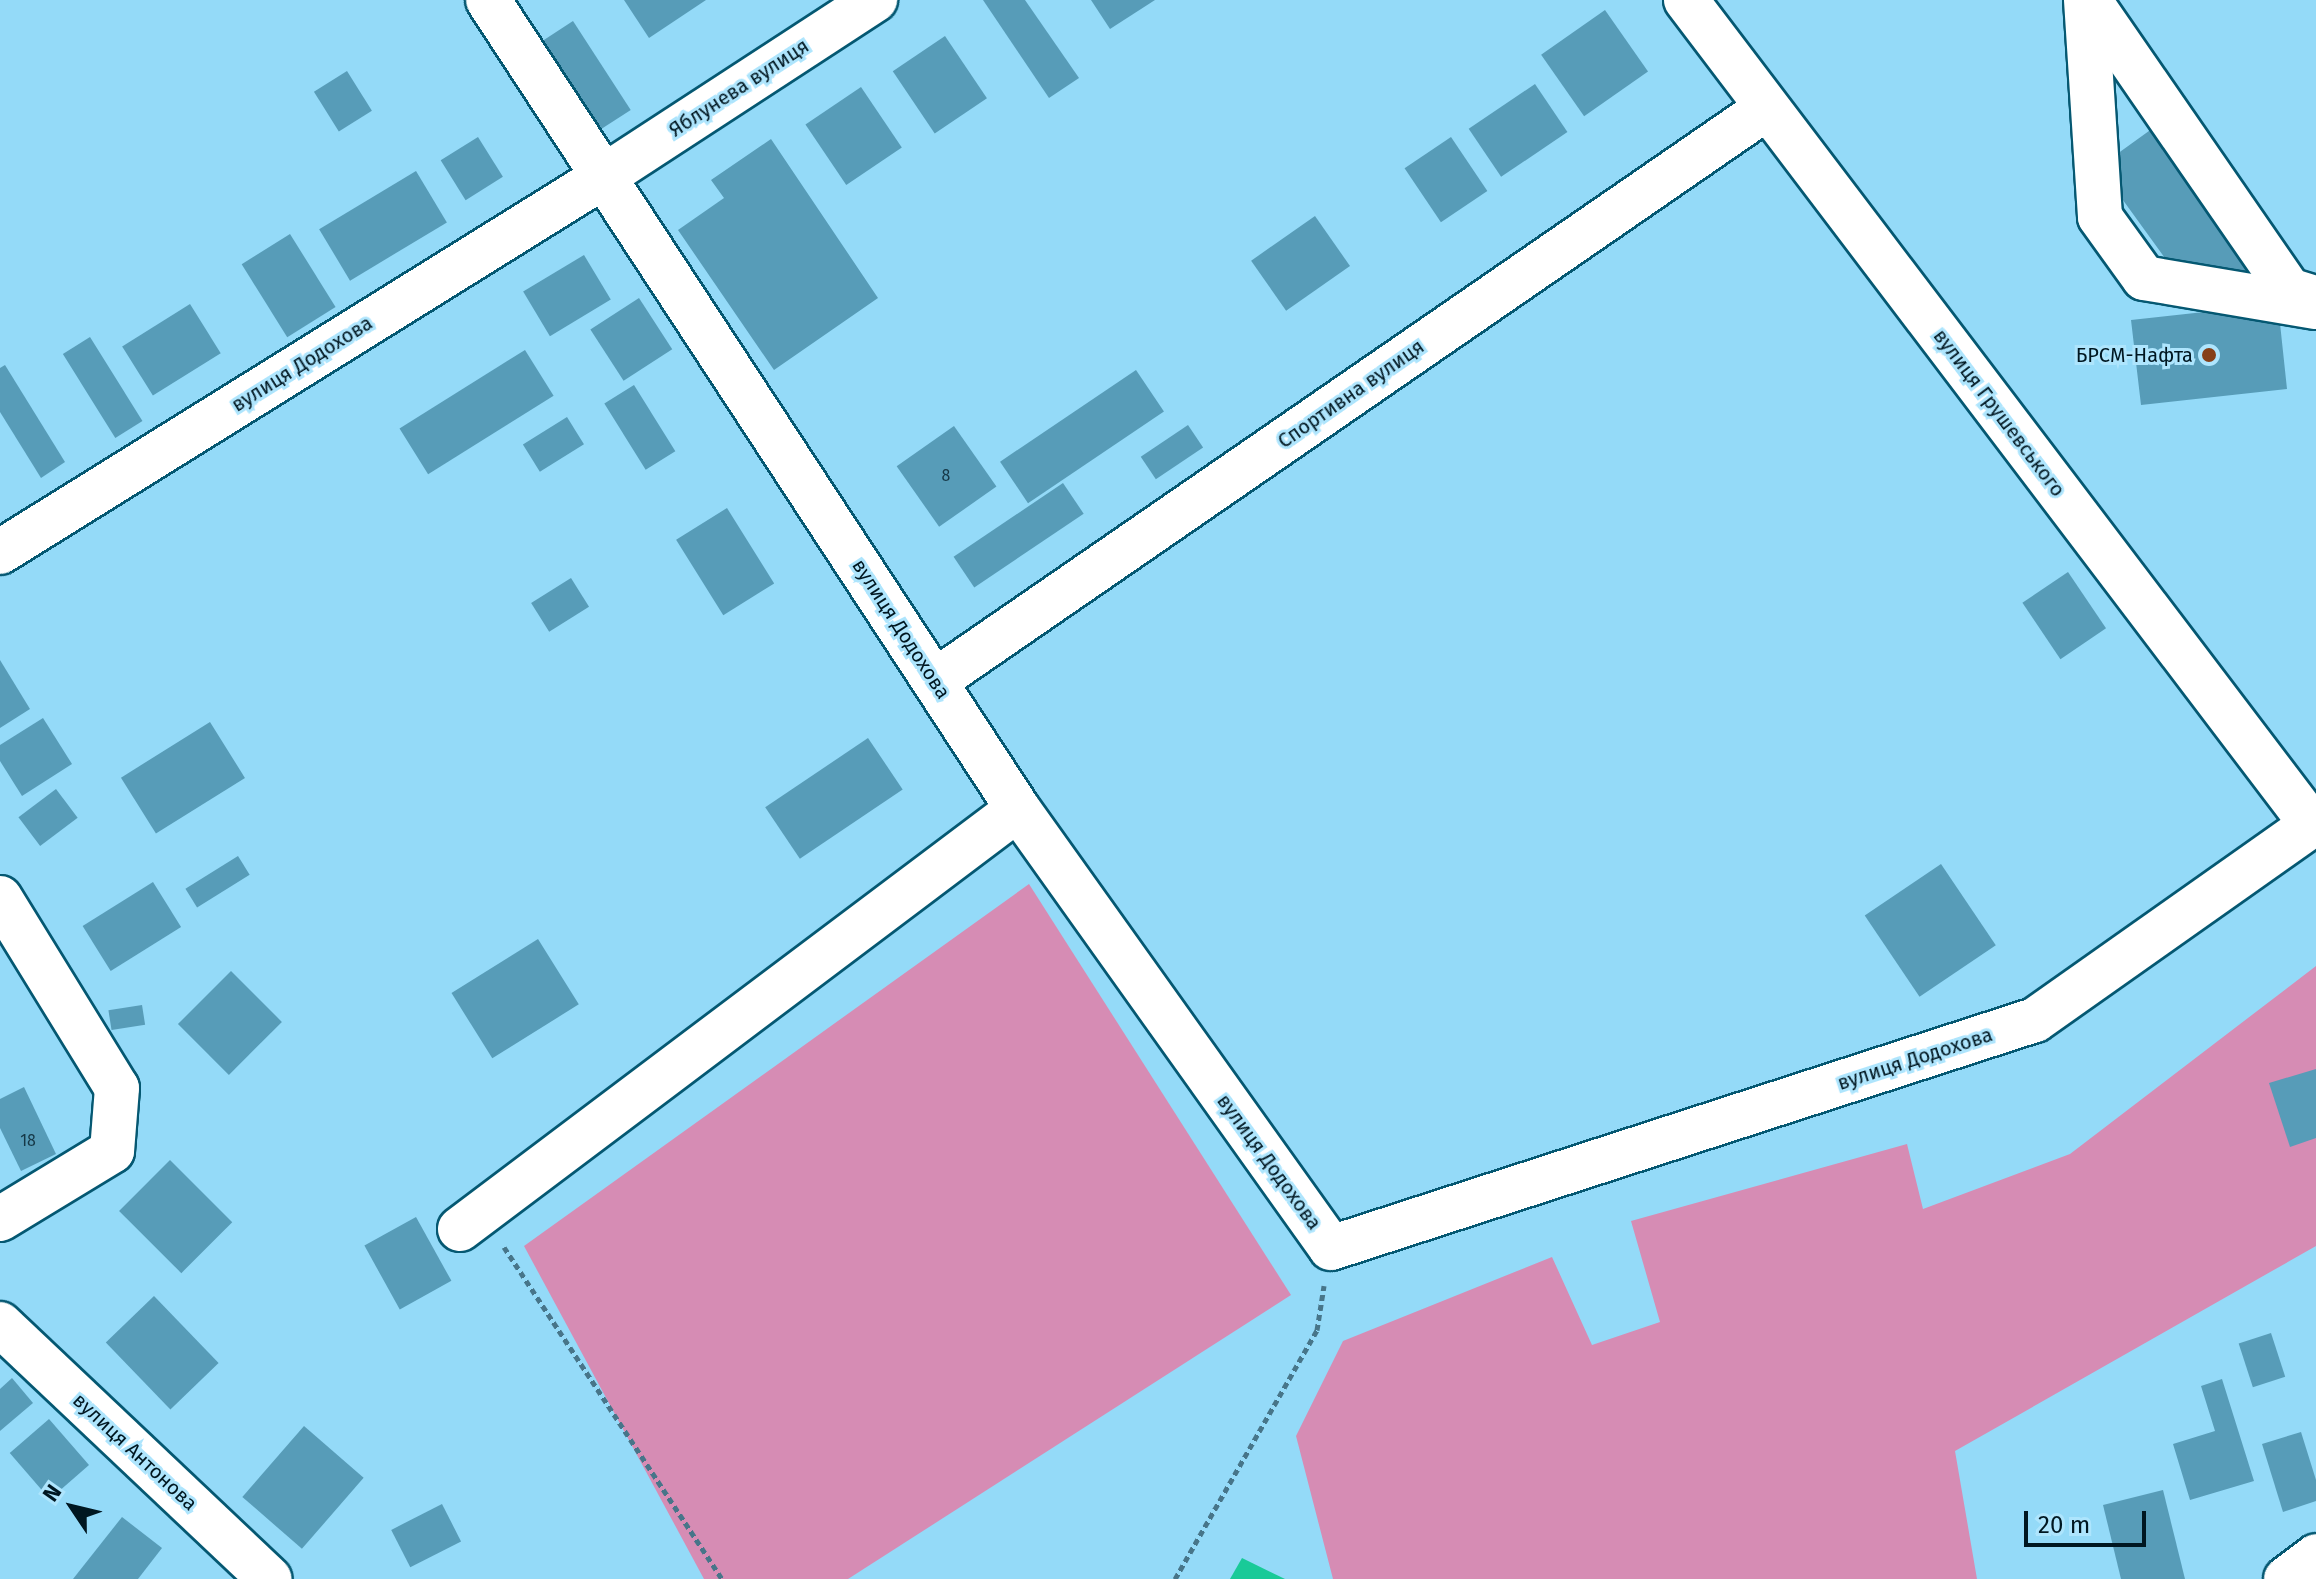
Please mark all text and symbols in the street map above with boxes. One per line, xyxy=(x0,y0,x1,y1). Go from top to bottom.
street label: Яблунева вулиця xyxy=(665,34,813,142)
street label: вулиця Додохова xyxy=(227,311,377,417)
street label: вулиця Грушевського xyxy=(1928,325,2070,501)
street label: Спортивна вулиця xyxy=(1273,335,1429,453)
place label: БРСМ-Нафта xyxy=(2076,343,2193,367)
marker: БРСМ-Нафта xyxy=(2200,346,2218,364)
house number: 8 xyxy=(942,466,950,486)
street label: вулиця Додохова xyxy=(847,555,955,703)
street label: вулиця Додохова xyxy=(1834,1023,1996,1095)
street label: вулиця Додохова xyxy=(1212,1090,1326,1234)
house number: 18 xyxy=(20,1131,36,1151)
street label: вулиця Антонова xyxy=(68,1388,202,1516)
north arrow xyxy=(32,1467,112,1547)
text: N xyxy=(37,1479,67,1507)
scale bar xyxy=(2028,1495,2150,1545)
text: 20 m xyxy=(2038,1511,2090,1539)

